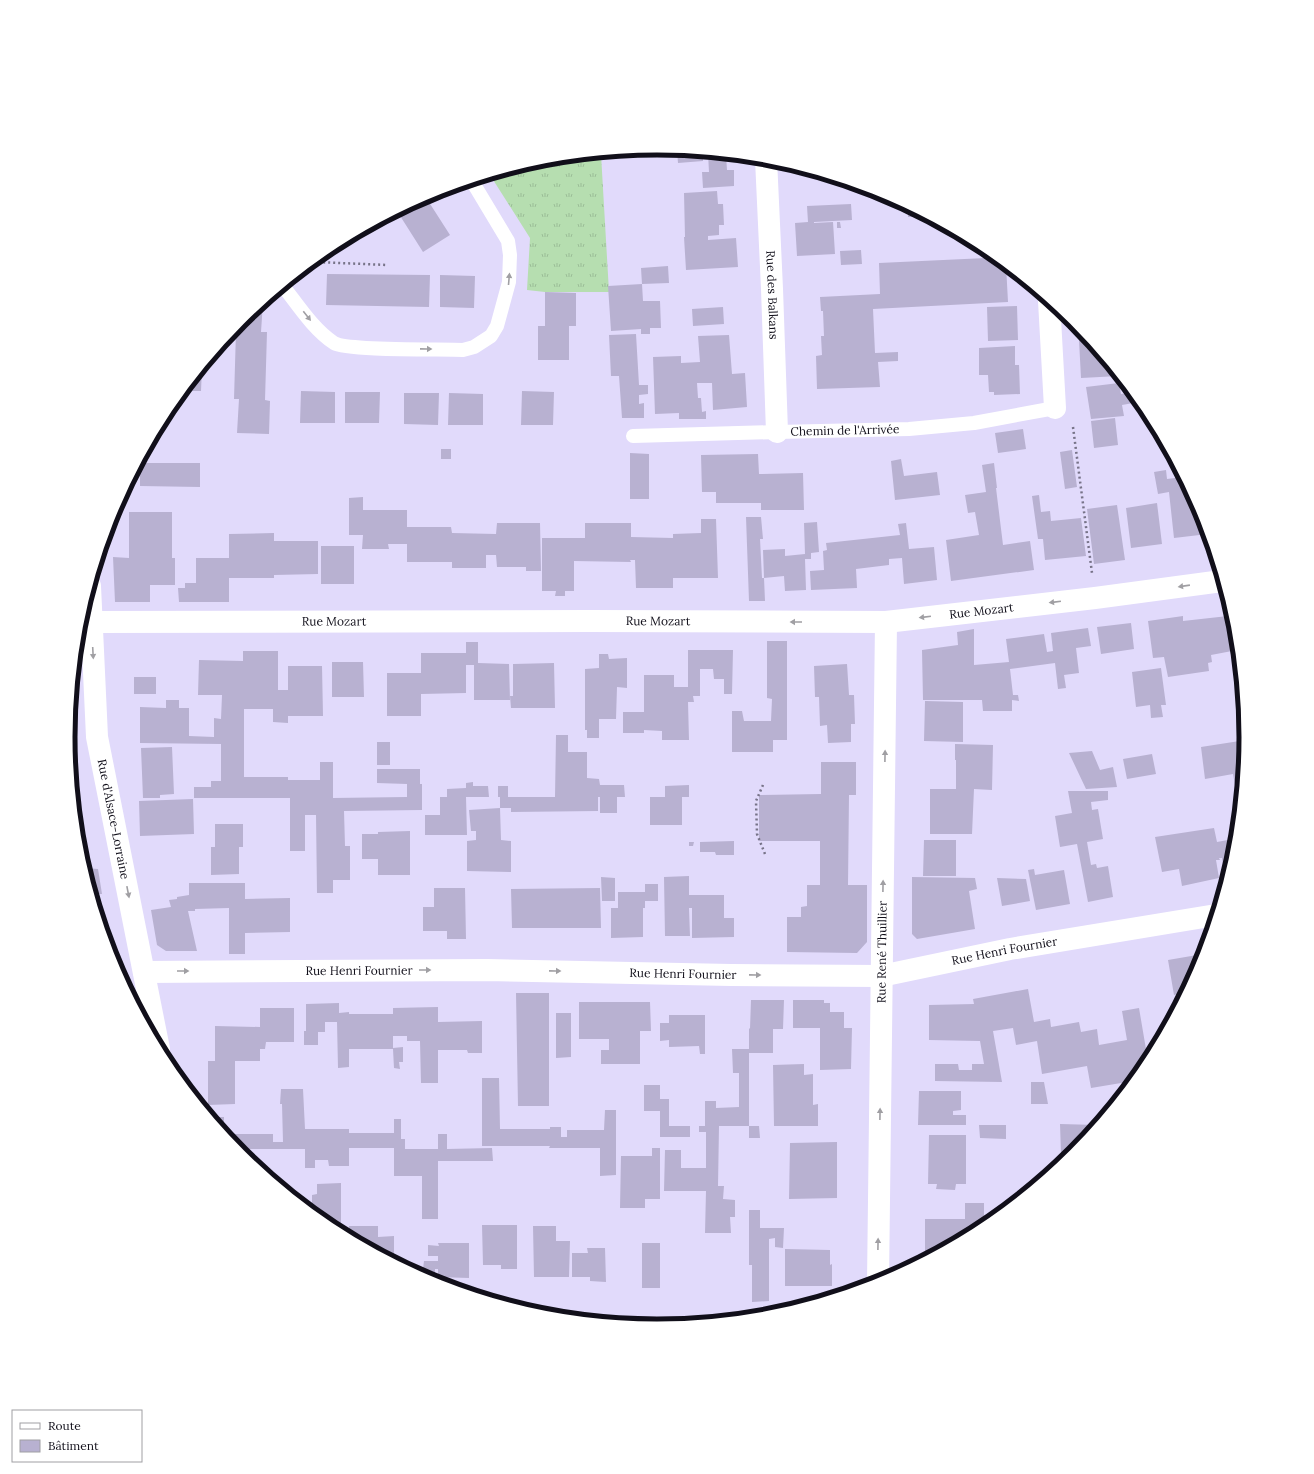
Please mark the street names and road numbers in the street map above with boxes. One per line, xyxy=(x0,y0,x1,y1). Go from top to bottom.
street label: Rue des Balkans xyxy=(763,250,782,340)
street label: Chemin de l'Arrivée xyxy=(790,421,900,439)
street label: Rue Mozart xyxy=(948,599,1015,622)
street label: Rue Mozart xyxy=(302,613,367,629)
street label: Rue Mozart xyxy=(626,613,691,628)
street label: Rue d'Alsace-Lorraine xyxy=(95,758,133,881)
street label: Rue René Thuillier xyxy=(873,900,890,1003)
street label: Rue Henri Fournier xyxy=(950,933,1059,968)
street label: Rue Henri Fournier xyxy=(305,962,413,978)
street label: Rue Henri Fournier xyxy=(629,965,737,982)

